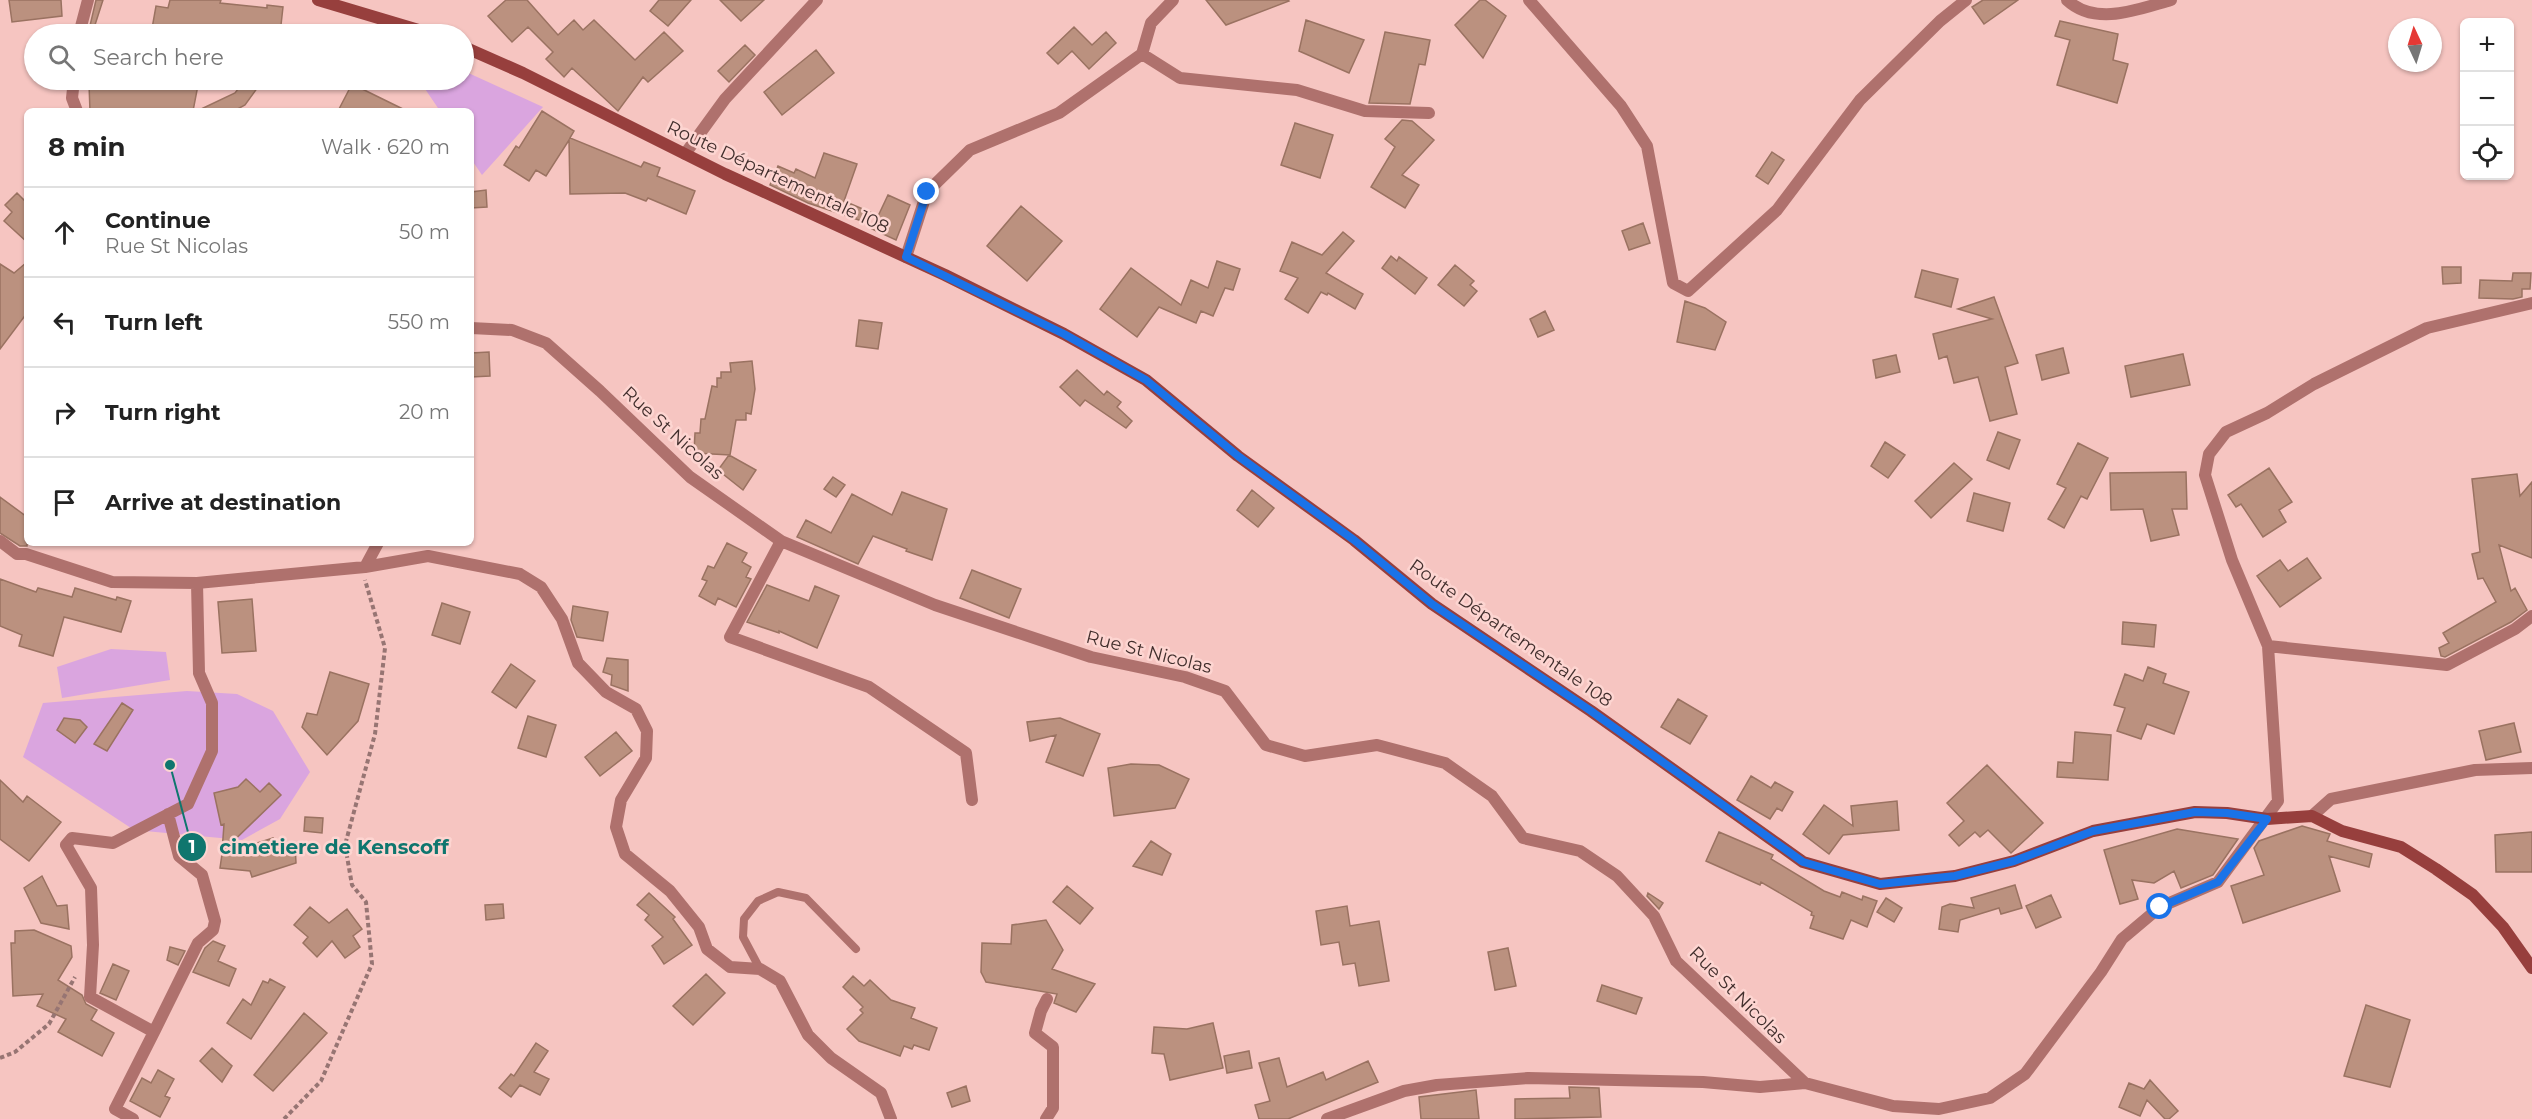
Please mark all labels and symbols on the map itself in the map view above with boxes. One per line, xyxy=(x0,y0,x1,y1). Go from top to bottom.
north arrow xyxy=(2388,18,2442,72)
street label: Route Départementale 108 xyxy=(663,116,893,238)
route end xyxy=(913,178,939,204)
street label: Rue St Nicolas xyxy=(618,382,728,484)
street label: Route Départementale 108 xyxy=(1405,554,1617,712)
street label: Rue St Nicolas xyxy=(1084,626,1214,678)
callout: cimetiere de Kenscoff xyxy=(177,828,460,866)
text: cimetiere de Kenscoff xyxy=(219,835,450,859)
text: 1 xyxy=(188,836,196,858)
route start xyxy=(2146,893,2172,919)
street label: Rue St Nicolas xyxy=(1685,942,1791,1048)

